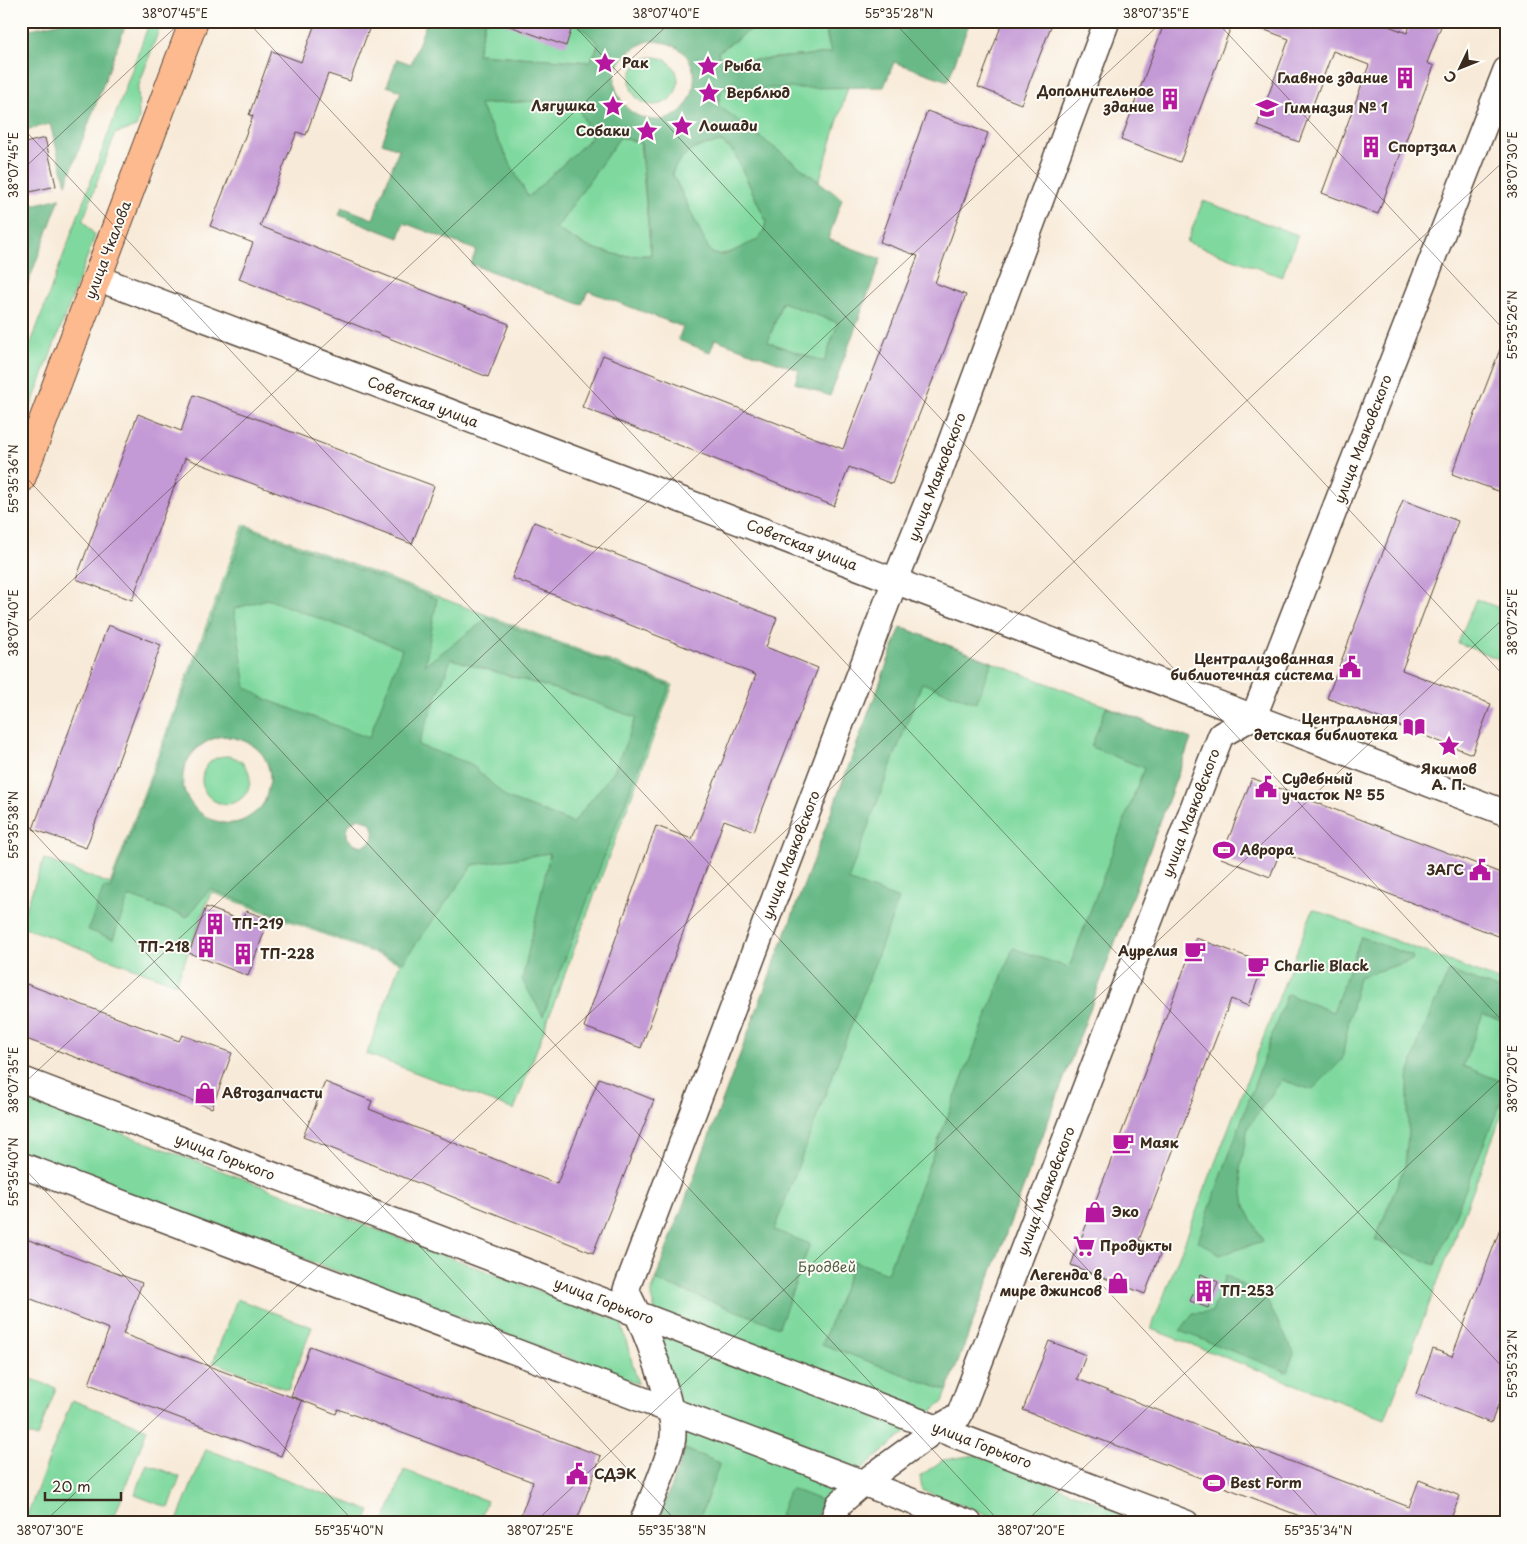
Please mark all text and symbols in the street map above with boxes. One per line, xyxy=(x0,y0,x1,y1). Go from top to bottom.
text: 38°07'45"E xyxy=(142,4,208,22)
text: 38°07'40"E xyxy=(632,4,700,22)
text: 55°35'28"N xyxy=(864,4,934,22)
text: 38°07'35"E xyxy=(1123,4,1189,22)
north arrow xyxy=(1434,42,1484,92)
place icon: Рак xyxy=(592,50,618,76)
place label: Рак xyxy=(622,52,649,73)
place icon: Рыба xyxy=(695,53,721,79)
place label: Рыба xyxy=(724,55,762,76)
building icon: Главное здание xyxy=(1392,65,1418,91)
text: С xyxy=(1439,66,1461,88)
place label: Главное здание xyxy=(1277,67,1388,88)
place icon: Верблюд xyxy=(696,80,722,106)
place label: Дополнительное здание xyxy=(1036,80,1154,117)
place label: Верблюд xyxy=(726,82,791,103)
building icon: Дополнительное здание xyxy=(1157,86,1183,112)
place icon: Лягушка xyxy=(600,93,626,119)
place label: Лягушка xyxy=(531,95,596,116)
school or university icon: Гимназия № 1 xyxy=(1254,95,1280,121)
place label: Гимназия № 1 xyxy=(1284,97,1388,118)
place icon: Лошади xyxy=(669,113,695,139)
place label: Лошади xyxy=(699,115,758,136)
place icon: Собаки xyxy=(634,118,660,144)
place label: Собаки xyxy=(576,120,630,141)
text: 38°07'30"E xyxy=(1503,131,1521,199)
text: 38°07'45"E xyxy=(4,132,22,198)
building icon: Спортзал xyxy=(1358,134,1384,160)
place label: Спортзал xyxy=(1388,136,1457,157)
street label: улица Чкалова xyxy=(79,197,136,302)
text: 55°35'26"N xyxy=(1503,290,1521,360)
street label: Советская улица xyxy=(365,371,482,432)
street label: улица Маяковского xyxy=(1328,371,1397,506)
street label: улица Маяковского xyxy=(902,409,971,544)
text: 55°35'36"N xyxy=(4,444,22,514)
street label: Советская улица xyxy=(744,514,861,575)
text: 38°07'25"E xyxy=(1503,588,1521,656)
text: 38°07'40"E xyxy=(4,589,22,657)
place label: Централизованная библиотечная система xyxy=(1170,648,1334,685)
public building icon: Централизованная библиотечная система xyxy=(1337,654,1363,680)
place label: Центральная детская библиотека xyxy=(1254,708,1399,745)
library icon: Центральная детская библиотека xyxy=(1401,714,1427,740)
place icon: Якимов А. П. xyxy=(1436,733,1462,759)
street label: улица Маяковского xyxy=(1156,745,1225,880)
place label: Якимов А. П. xyxy=(1421,758,1477,795)
place label: Судебный участок № 55 xyxy=(1282,768,1385,805)
public building icon: Судебный участок № 55 xyxy=(1253,774,1279,800)
street label: улица Маяковского xyxy=(756,787,825,922)
text: 55°35'38"N xyxy=(4,791,22,859)
sports icon: Аврора xyxy=(1211,837,1237,863)
place label: Аврора xyxy=(1239,839,1295,860)
public building icon: ЗАГС xyxy=(1467,857,1493,883)
place label: ЗАГС xyxy=(1426,859,1464,880)
building icon: ТП-219 xyxy=(202,911,228,937)
place label: ТП-219 xyxy=(232,913,284,934)
building icon: ТП-218 xyxy=(193,934,219,960)
place label: ТП-218 xyxy=(138,936,190,957)
cafe icon: Аурелия xyxy=(1182,938,1208,964)
place label: Аурелия xyxy=(1117,940,1178,961)
building icon: ТП-228 xyxy=(230,941,256,967)
place label: ТП-228 xyxy=(260,943,315,964)
cafe icon: Charlie Black xyxy=(1245,953,1271,979)
place label: Charlie Black xyxy=(1274,955,1370,976)
text: 38°07'20"E xyxy=(1503,1045,1521,1113)
text: 38°07'35"E xyxy=(4,1047,22,1113)
shop icon: Автозапчасти xyxy=(192,1080,218,1106)
place label: Автозапчасти xyxy=(222,1082,323,1103)
street label: улица Маяковского xyxy=(1011,1123,1080,1258)
street label: улица Горького xyxy=(172,1128,278,1185)
cafe icon: Маяк xyxy=(1110,1130,1136,1156)
place label: Маяк xyxy=(1140,1132,1179,1153)
text: 55°35'40"N xyxy=(4,1137,22,1207)
shop icon: Эко xyxy=(1082,1199,1108,1225)
place label: Эко xyxy=(1111,1201,1139,1222)
supermarket icon: Продукты xyxy=(1071,1233,1097,1259)
place label: Продукты xyxy=(1100,1235,1172,1256)
park label: Бродвей xyxy=(798,1256,856,1277)
place label: Легенда в мире джинсов xyxy=(1000,1264,1102,1301)
shop icon: Легенда в мире джинсов xyxy=(1105,1270,1131,1296)
street label: улица Горького xyxy=(551,1272,657,1329)
building icon: ТП-253 xyxy=(1191,1278,1217,1304)
place label: ТП-253 xyxy=(1220,1280,1274,1301)
text: 55°35'32"N xyxy=(1503,1330,1521,1398)
street label: улица Горького xyxy=(929,1416,1035,1473)
public building icon: СДЭК xyxy=(564,1461,590,1487)
place label: СДЭК xyxy=(594,1463,637,1484)
scale bar xyxy=(45,1469,121,1501)
sports icon: Best Form xyxy=(1201,1470,1227,1496)
place label: Best Form xyxy=(1230,1472,1302,1493)
text: 20 m xyxy=(52,1474,91,1497)
text: 38°07'30"E xyxy=(16,1521,84,1539)
text: 55°35'40"N xyxy=(314,1521,384,1539)
text: 38°07'25"E xyxy=(506,1521,574,1539)
text: 55°35'38"N xyxy=(638,1521,706,1539)
text: 38°07'20"E xyxy=(997,1521,1065,1539)
text: 55°35'34"N xyxy=(1284,1521,1352,1539)

